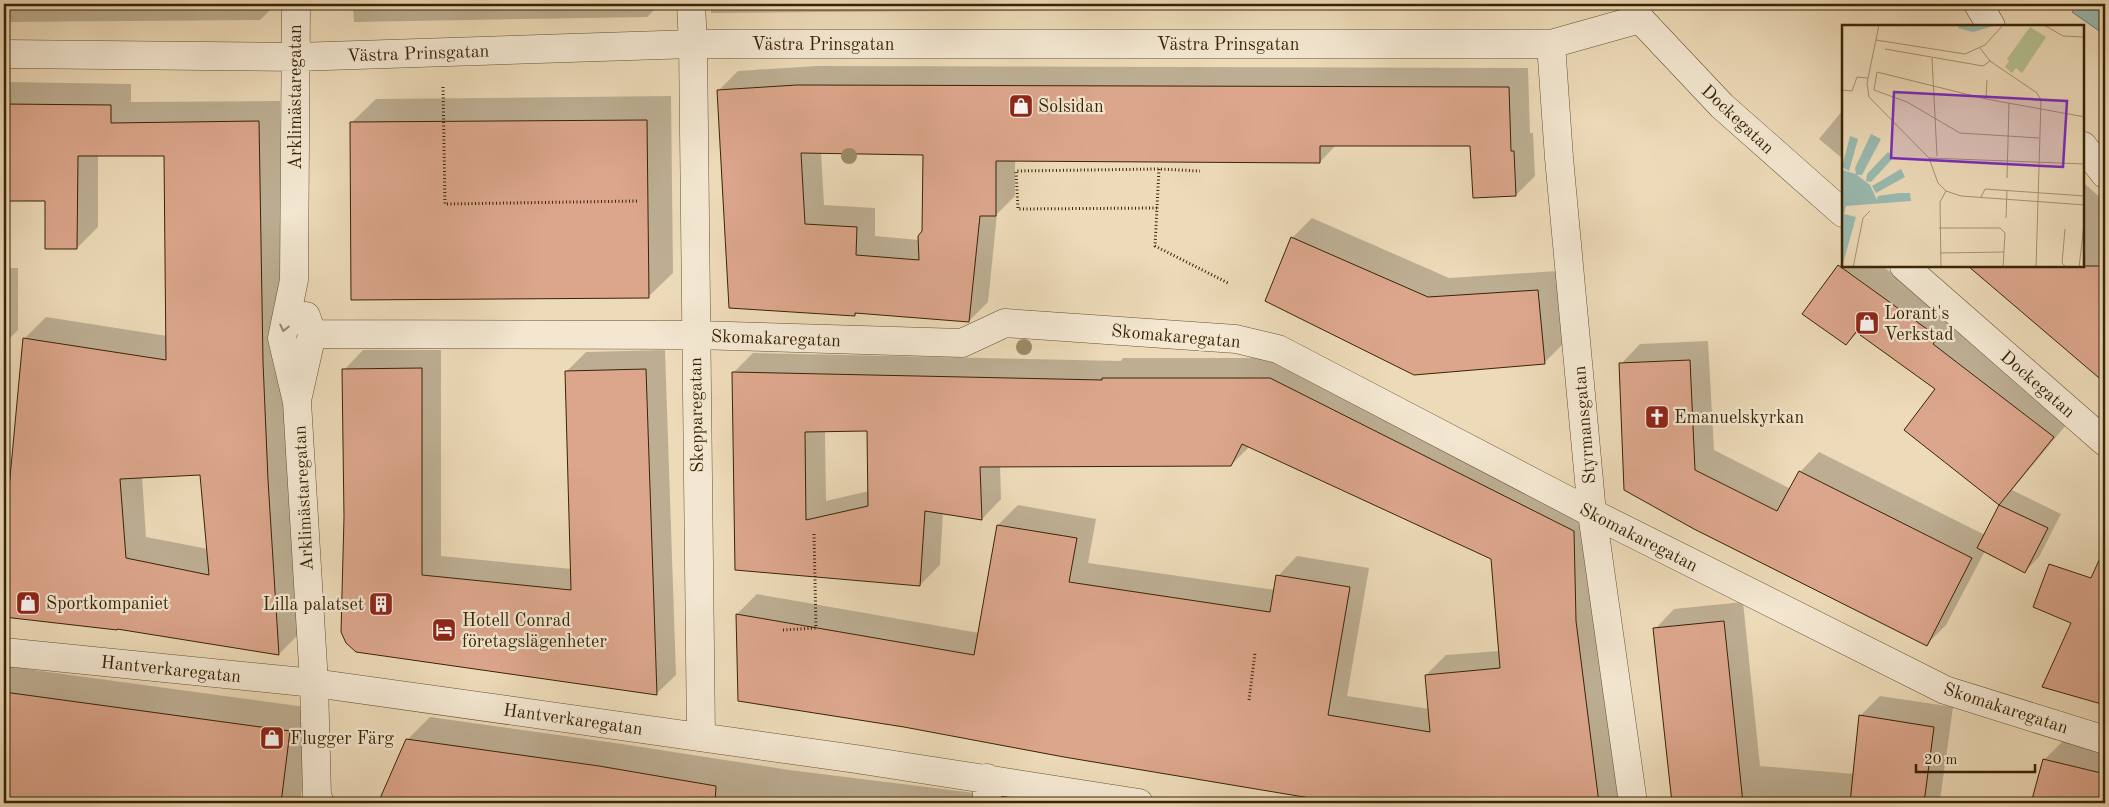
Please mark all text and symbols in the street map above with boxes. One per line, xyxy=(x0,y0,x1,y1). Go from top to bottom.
street label: Arklimästaregatan xyxy=(287,24,305,170)
inset map xyxy=(1842,25,2084,268)
street label: Västra Prinsgatan xyxy=(752,36,895,54)
street label: Västra Prinsgatan xyxy=(1157,36,1300,54)
street label: Västra Prinsgatan xyxy=(346,43,490,65)
street label: Dockegatan xyxy=(1698,82,1777,158)
shop icon: Solsidan xyxy=(1008,93,1034,119)
place label: Solsidan xyxy=(1038,98,1104,116)
place label: Lorant's Verkstad xyxy=(1884,305,1954,344)
shop icon: Lorant's Verkstad xyxy=(1854,310,1880,336)
street label: Skomakaregatan xyxy=(1110,322,1242,352)
one-way arrow xyxy=(279,323,290,332)
street label: Skomakaregatan xyxy=(711,328,842,350)
street label: Dockegatan xyxy=(1997,348,2078,422)
street label: Skepparegatan xyxy=(687,357,707,473)
street label: Styrmansgatan xyxy=(1571,365,1599,485)
church icon: Emanuelskyrkan xyxy=(1644,404,1670,430)
place label: Emanuelskyrkan xyxy=(1674,409,1804,427)
street label: Arklimästaregatan xyxy=(291,425,317,571)
street label: Skomakaregatan xyxy=(1577,500,1701,576)
shop icon: Sportkompaniet xyxy=(15,590,41,616)
building icon: Lilla palatset xyxy=(368,591,394,617)
place label: Sportkompaniet xyxy=(46,595,169,613)
place label: Lilla palatset xyxy=(263,596,364,614)
place label: Hotell Conrad företagslägenheter xyxy=(462,612,607,651)
hotel icon: Hotell Conrad företagslägenheter xyxy=(431,617,457,643)
street label: Hantverkaregatan xyxy=(100,654,242,686)
street label: Skomakaregatan xyxy=(1941,680,2071,738)
street label: Hantverkaregatan xyxy=(502,701,644,739)
shop icon: Flugger Färg xyxy=(259,725,285,751)
place label: Flugger Färg xyxy=(290,730,394,748)
scale bar xyxy=(1916,742,2035,774)
text: 20 m xyxy=(1924,753,1958,768)

